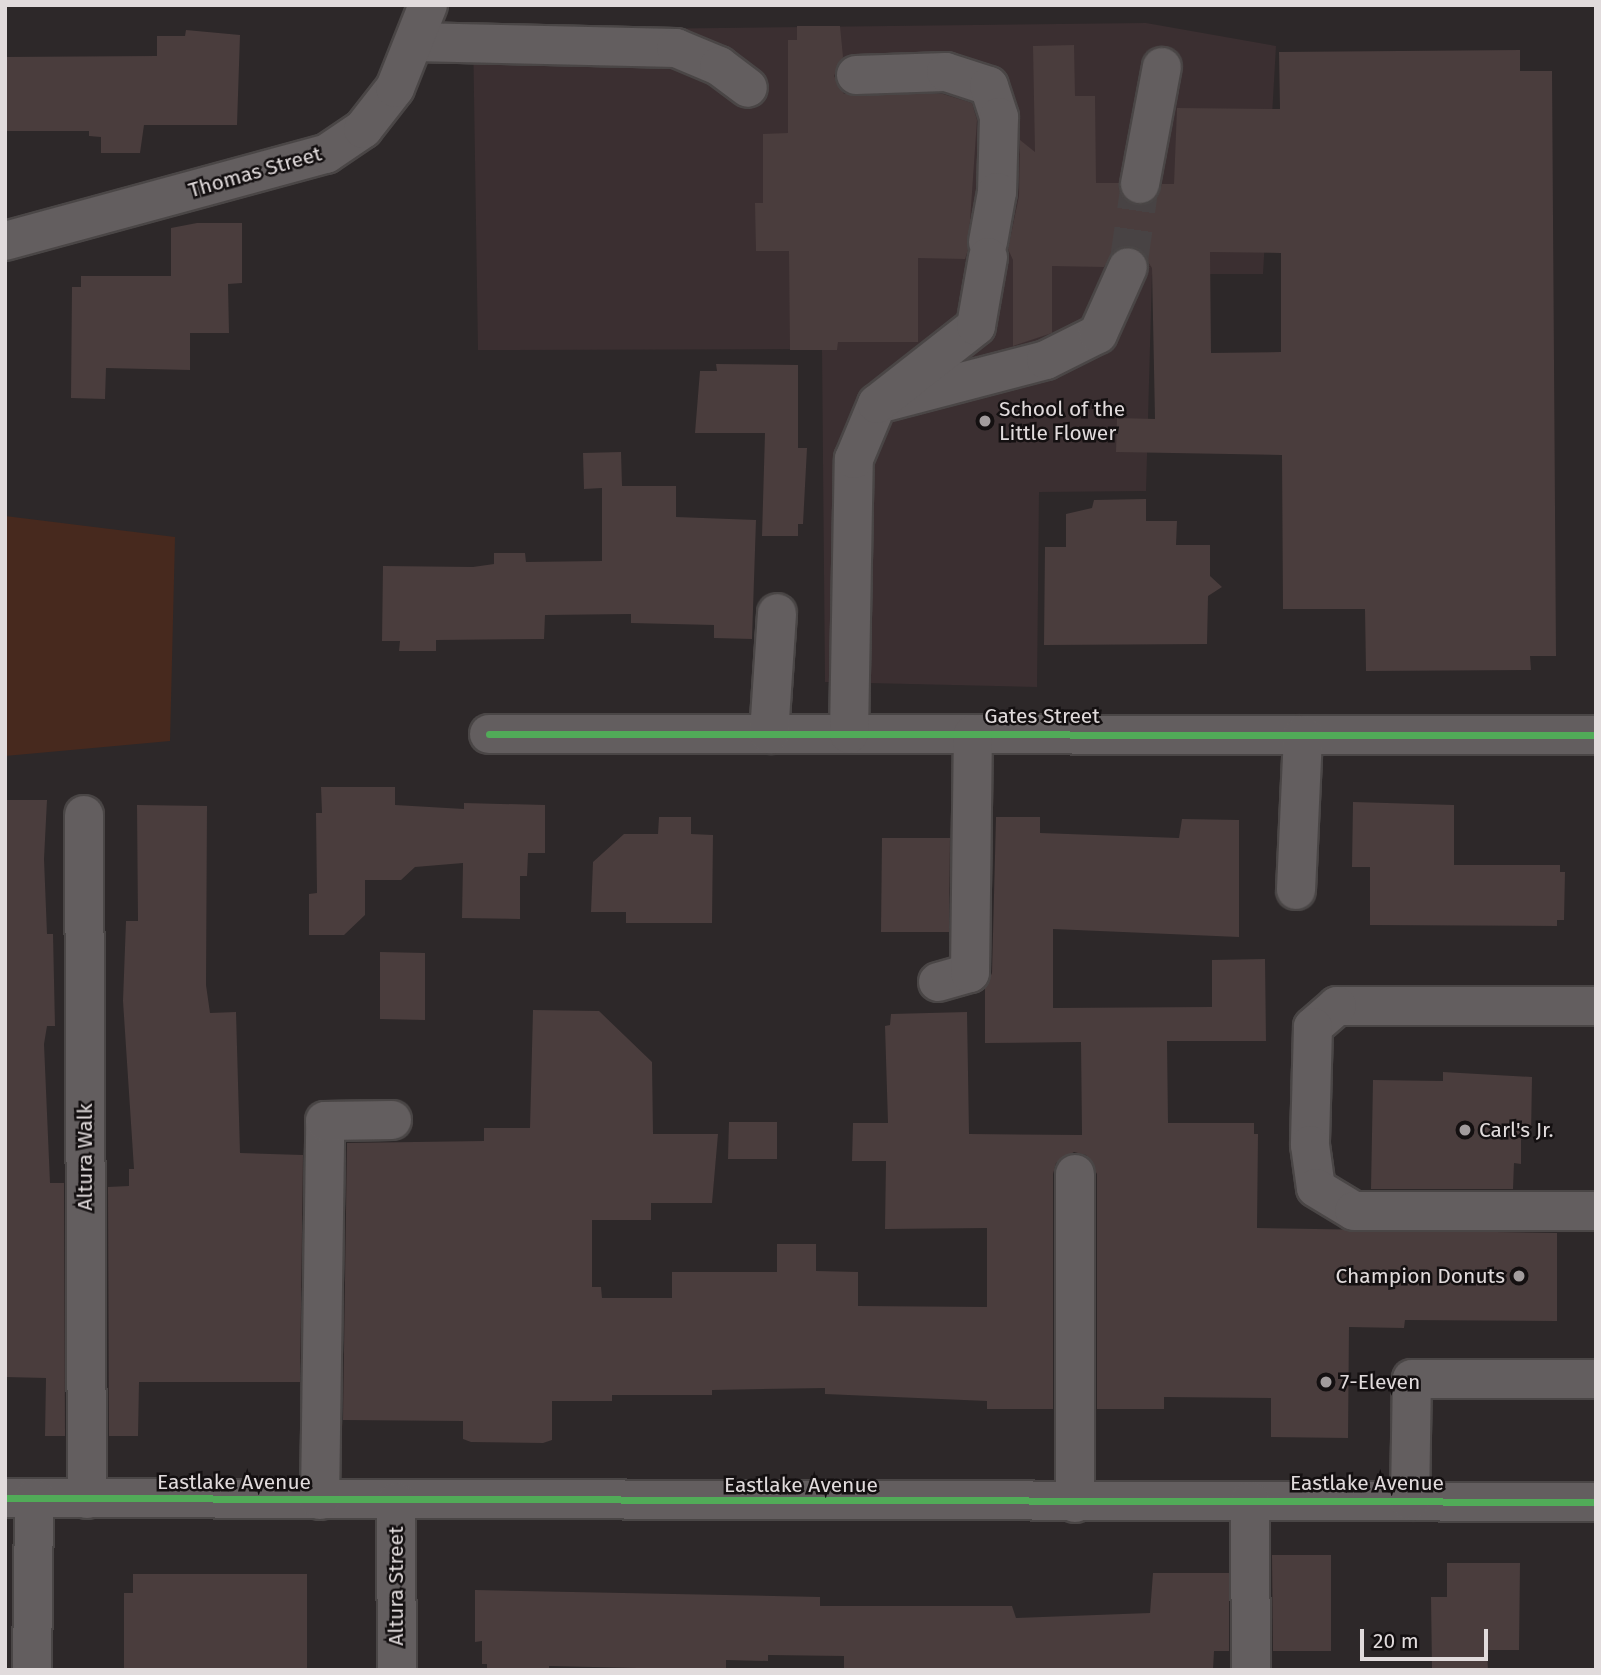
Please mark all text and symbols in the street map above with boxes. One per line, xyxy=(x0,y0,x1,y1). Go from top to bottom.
street label: Thomas Street xyxy=(186,141,324,203)
place label: School of the Little Flower xyxy=(999,396,1125,446)
marker: School of the Little Flower xyxy=(977,413,993,429)
street label: Gates Street xyxy=(984,703,1100,729)
street label: Altura Walk xyxy=(72,1103,98,1211)
place label: Carl's Jr. xyxy=(1479,1117,1554,1143)
marker: Carl's Jr. xyxy=(1457,1122,1473,1138)
place label: Champion Donuts xyxy=(1335,1263,1505,1289)
marker: Champion Donuts xyxy=(1511,1268,1527,1284)
place label: 7-Eleven xyxy=(1340,1369,1420,1395)
marker: 7-Eleven xyxy=(1318,1374,1334,1390)
street label: Eastlake Avenue xyxy=(157,1469,311,1495)
street label: Eastlake Avenue xyxy=(1290,1470,1444,1496)
street label: Eastlake Avenue xyxy=(724,1472,878,1498)
street label: Altura Street xyxy=(383,1526,409,1646)
scale bar xyxy=(1363,1616,1491,1660)
text: 20 m xyxy=(1373,1628,1419,1654)

